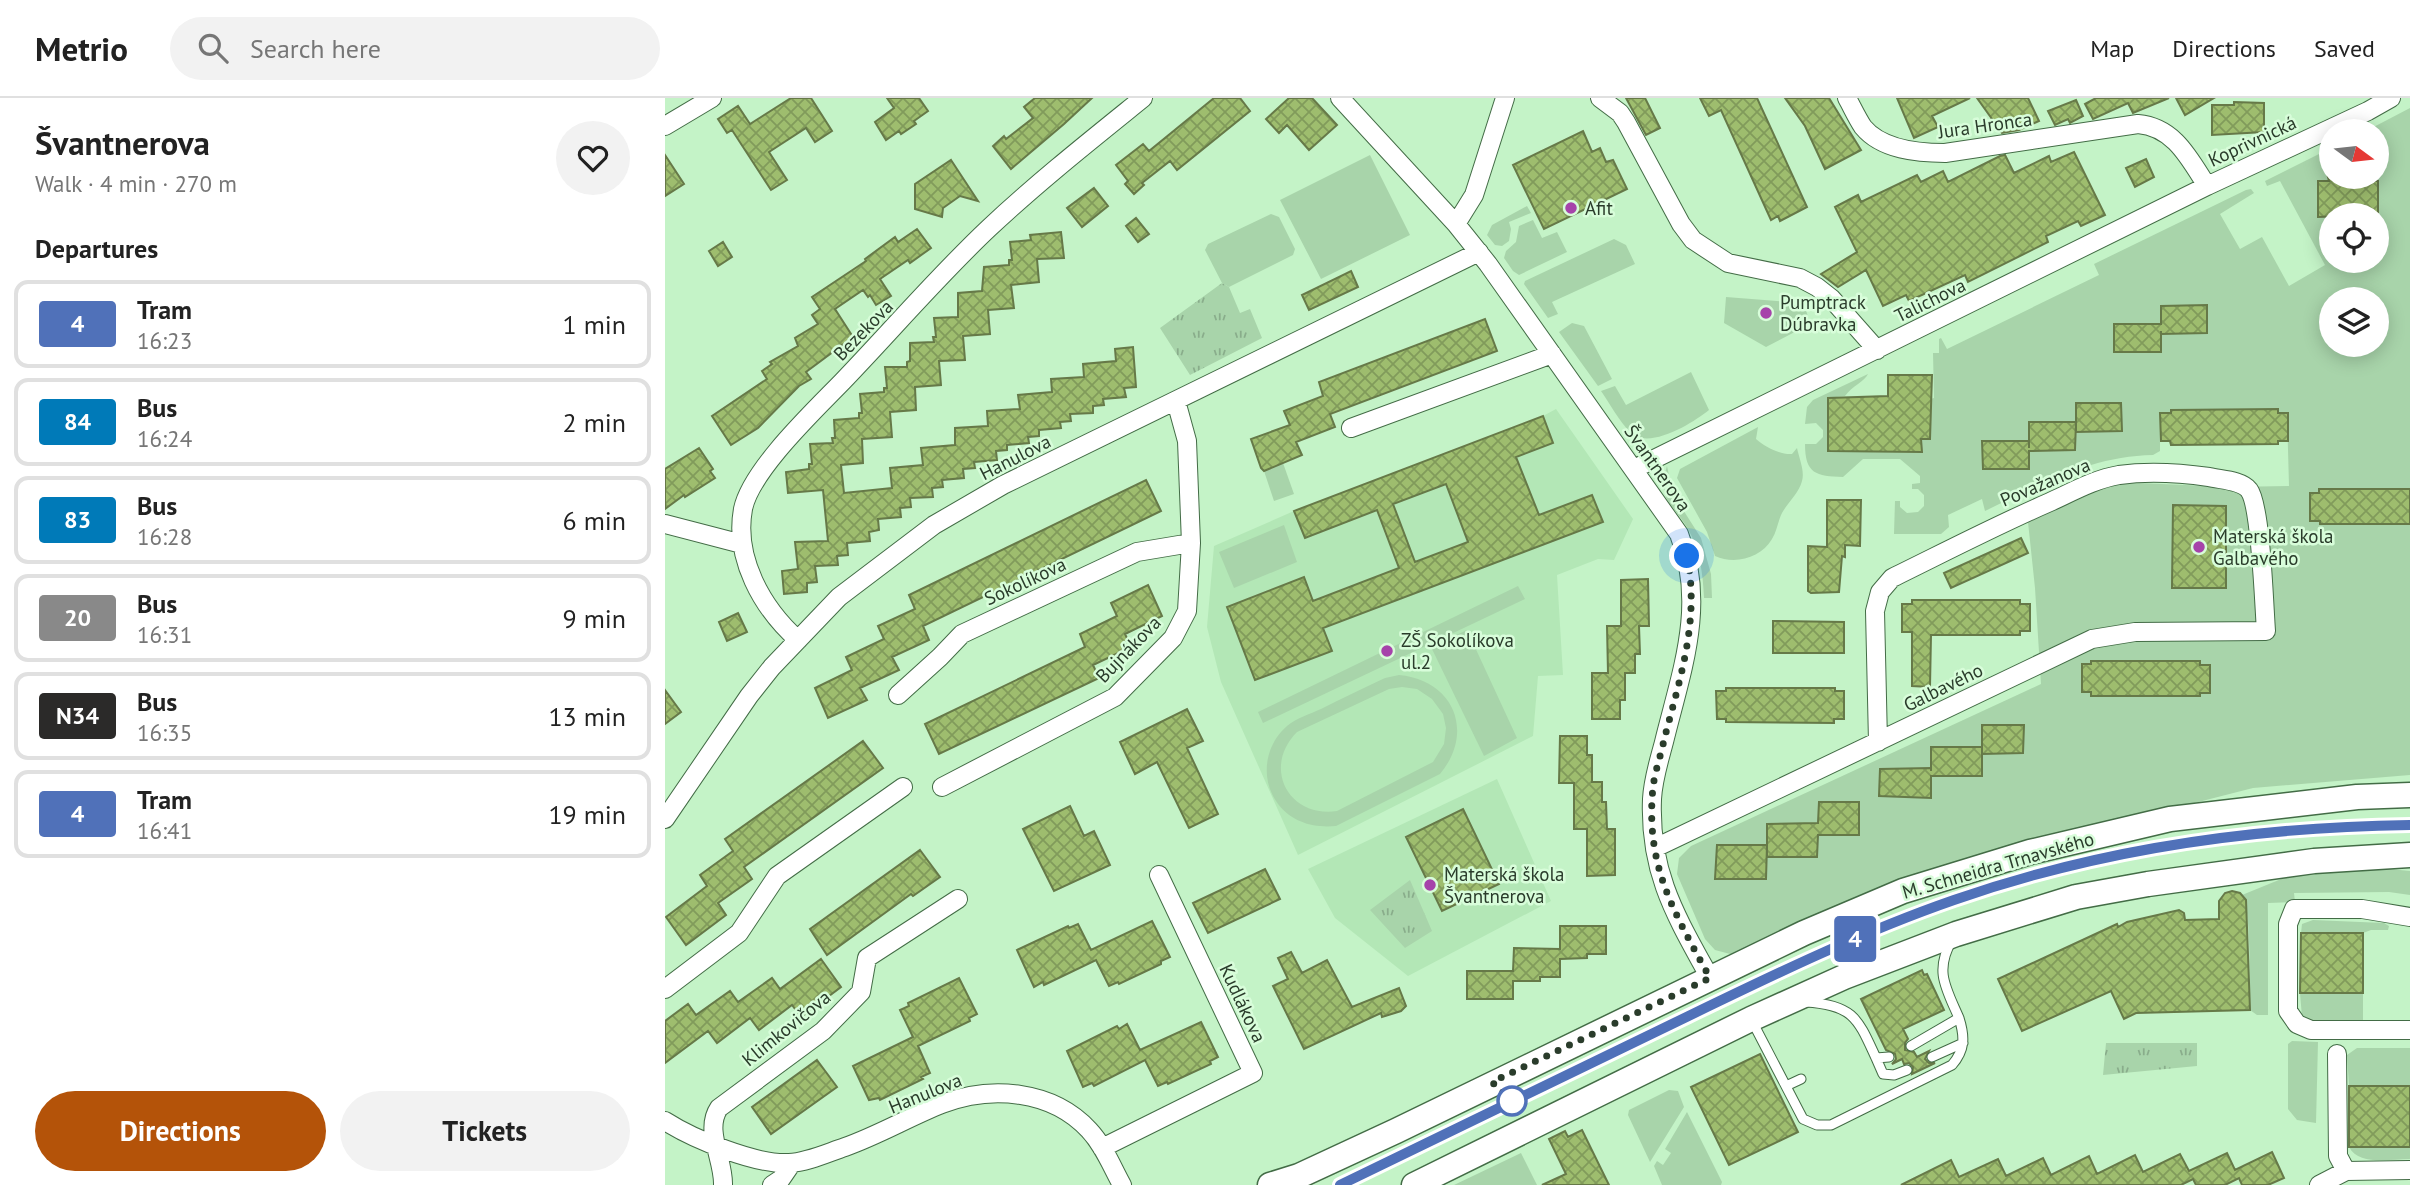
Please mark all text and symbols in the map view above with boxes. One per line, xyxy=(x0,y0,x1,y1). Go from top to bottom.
search box xyxy=(170,17,660,80)
text: Metrio xyxy=(35,27,128,70)
icon: search xyxy=(194,29,232,67)
text: Search here xyxy=(250,32,381,65)
text: Map xyxy=(2090,33,2134,64)
text: Directions xyxy=(2172,33,2276,64)
text: Saved xyxy=(2314,33,2375,64)
street label: Jura Hronca xyxy=(1936,107,2033,144)
street label: Koprivnická xyxy=(2204,110,2300,172)
north arrow xyxy=(2319,119,2389,189)
map controls xyxy=(2319,119,2389,357)
text: Švantnerova xyxy=(35,121,210,164)
button: heart xyxy=(556,121,630,195)
text: Walk · 4 min · 270 m xyxy=(35,169,237,198)
place label: Afit xyxy=(1585,196,1613,220)
marker: Afit xyxy=(1563,200,1579,216)
button: locate xyxy=(2319,203,2389,273)
text: Departures xyxy=(35,232,158,265)
street label: Talichova xyxy=(1891,273,1969,327)
button: layers xyxy=(2319,287,2389,357)
place label: Pumptrack Dúbravka xyxy=(1780,290,1866,336)
text: Tram xyxy=(137,293,192,326)
street label: Bezekova xyxy=(828,294,898,366)
marker: Pumptrack Dúbravka xyxy=(1758,305,1774,321)
text: 4 xyxy=(71,308,84,339)
text: 1 min xyxy=(563,308,626,341)
text: 16:23 xyxy=(137,326,192,355)
text: Bus xyxy=(137,391,177,424)
text: 84 xyxy=(64,406,91,437)
text: 2 min xyxy=(563,406,626,439)
street label: Švantnerova xyxy=(1619,420,1697,516)
text: 16:24 xyxy=(137,424,192,453)
street label: Hanulova xyxy=(975,429,1055,485)
street label: Považanova xyxy=(1996,452,2094,512)
text: Bus xyxy=(137,489,177,522)
text: 83 xyxy=(64,504,91,535)
text: 6 min xyxy=(563,504,626,537)
text: 16:28 xyxy=(137,522,192,551)
place label: Materská škola Galbavého xyxy=(2213,524,2333,570)
your location xyxy=(1669,538,1704,573)
marker: Materská škola Galbavého xyxy=(2191,539,2207,555)
street label: Sokolíkova xyxy=(980,552,1070,610)
text: Bus xyxy=(137,587,177,620)
text: 20 xyxy=(64,602,91,633)
text: 9 min xyxy=(563,602,626,635)
street label: Bujnákova xyxy=(1090,611,1166,687)
text: 16:31 xyxy=(137,620,192,649)
place label: ZŠ Sokolíkova ul.2 xyxy=(1401,628,1514,674)
marker: ZŠ Sokolíkova ul.2 xyxy=(1379,643,1395,659)
street label: Galbavého xyxy=(1899,657,1987,717)
text: Bus xyxy=(137,685,177,718)
text: N34 xyxy=(56,700,99,731)
text: 13 min xyxy=(548,700,626,733)
text: 16:35 xyxy=(137,718,192,747)
text: Tram xyxy=(137,783,192,816)
text: 4 xyxy=(71,798,84,829)
text: 19 min xyxy=(548,798,626,831)
text: 16:41 xyxy=(137,816,192,845)
street label: M. Schneidra Trnavského xyxy=(1899,826,2097,904)
place label: Materská škola Švantnerova xyxy=(1444,862,1564,908)
marker: Materská škola Švantnerova xyxy=(1422,877,1438,893)
line badge: 4 xyxy=(1832,916,1878,962)
text: 4 xyxy=(1848,923,1862,954)
street label: Kudlákova xyxy=(1214,960,1272,1046)
street label: Klimkovičova xyxy=(737,985,835,1071)
street label: Hanulova xyxy=(885,1067,965,1119)
unlabelled marker xyxy=(1497,1086,1527,1116)
button: Directions xyxy=(35,1091,326,1171)
button: Tickets xyxy=(340,1091,630,1171)

